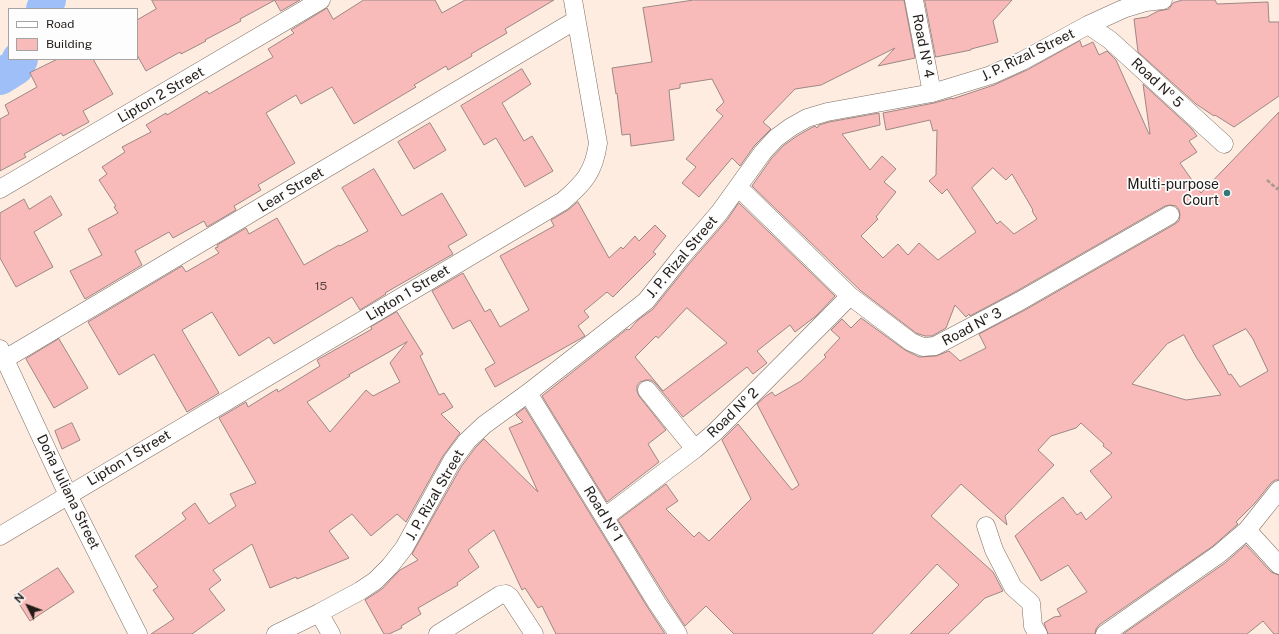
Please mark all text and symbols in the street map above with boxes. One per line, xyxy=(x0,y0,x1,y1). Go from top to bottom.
legend xyxy=(8,8,138,60)
street label: Road № 4 xyxy=(909,12,937,80)
text: Road xyxy=(46,17,74,31)
street label: J. P. Rizal Street xyxy=(979,25,1077,85)
text: Building xyxy=(46,37,92,51)
street label: Road № 5 xyxy=(1127,55,1187,111)
street label: Lipton 2 Street xyxy=(115,63,207,127)
street label: Lear Street xyxy=(255,164,327,216)
place label: Multi-purpose Court xyxy=(1127,177,1219,210)
marker: Multi-purpose Court xyxy=(1222,188,1232,198)
street label: J. P. Rizal Street xyxy=(643,213,721,301)
street label: Lipton 1 Street xyxy=(363,262,453,324)
house number: 15 xyxy=(315,279,327,293)
street label: Road № 3 xyxy=(939,304,1005,350)
street label: Road № 2 xyxy=(704,385,762,441)
street label: Lipton 1 Street xyxy=(84,427,174,489)
street label: Doña Juliana Street xyxy=(33,432,103,552)
street label: J. P. Rizal Street xyxy=(402,447,468,543)
street label: Road № 1 xyxy=(580,483,626,545)
north arrow xyxy=(8,586,48,626)
text: N xyxy=(12,591,26,605)

